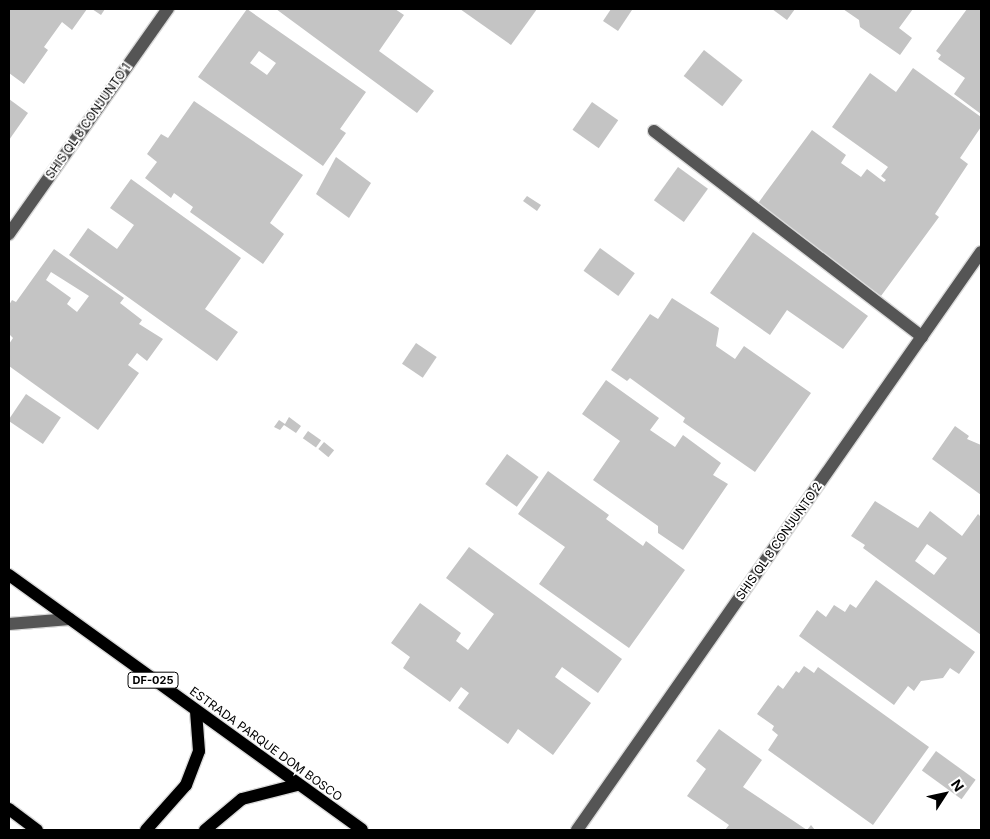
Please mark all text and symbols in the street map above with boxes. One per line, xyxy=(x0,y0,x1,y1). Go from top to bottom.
street label: SHIS QL 8 CONJUNTO 1 xyxy=(43,60,133,182)
street label: SHIS QL 8 CONJUNTO 2 xyxy=(733,479,825,603)
road number: DF-025 xyxy=(127,672,179,688)
street label: ESTRADA PARQUE DOM BOSCO xyxy=(187,684,345,804)
north arrow xyxy=(920,769,970,819)
text: N xyxy=(948,776,968,794)

